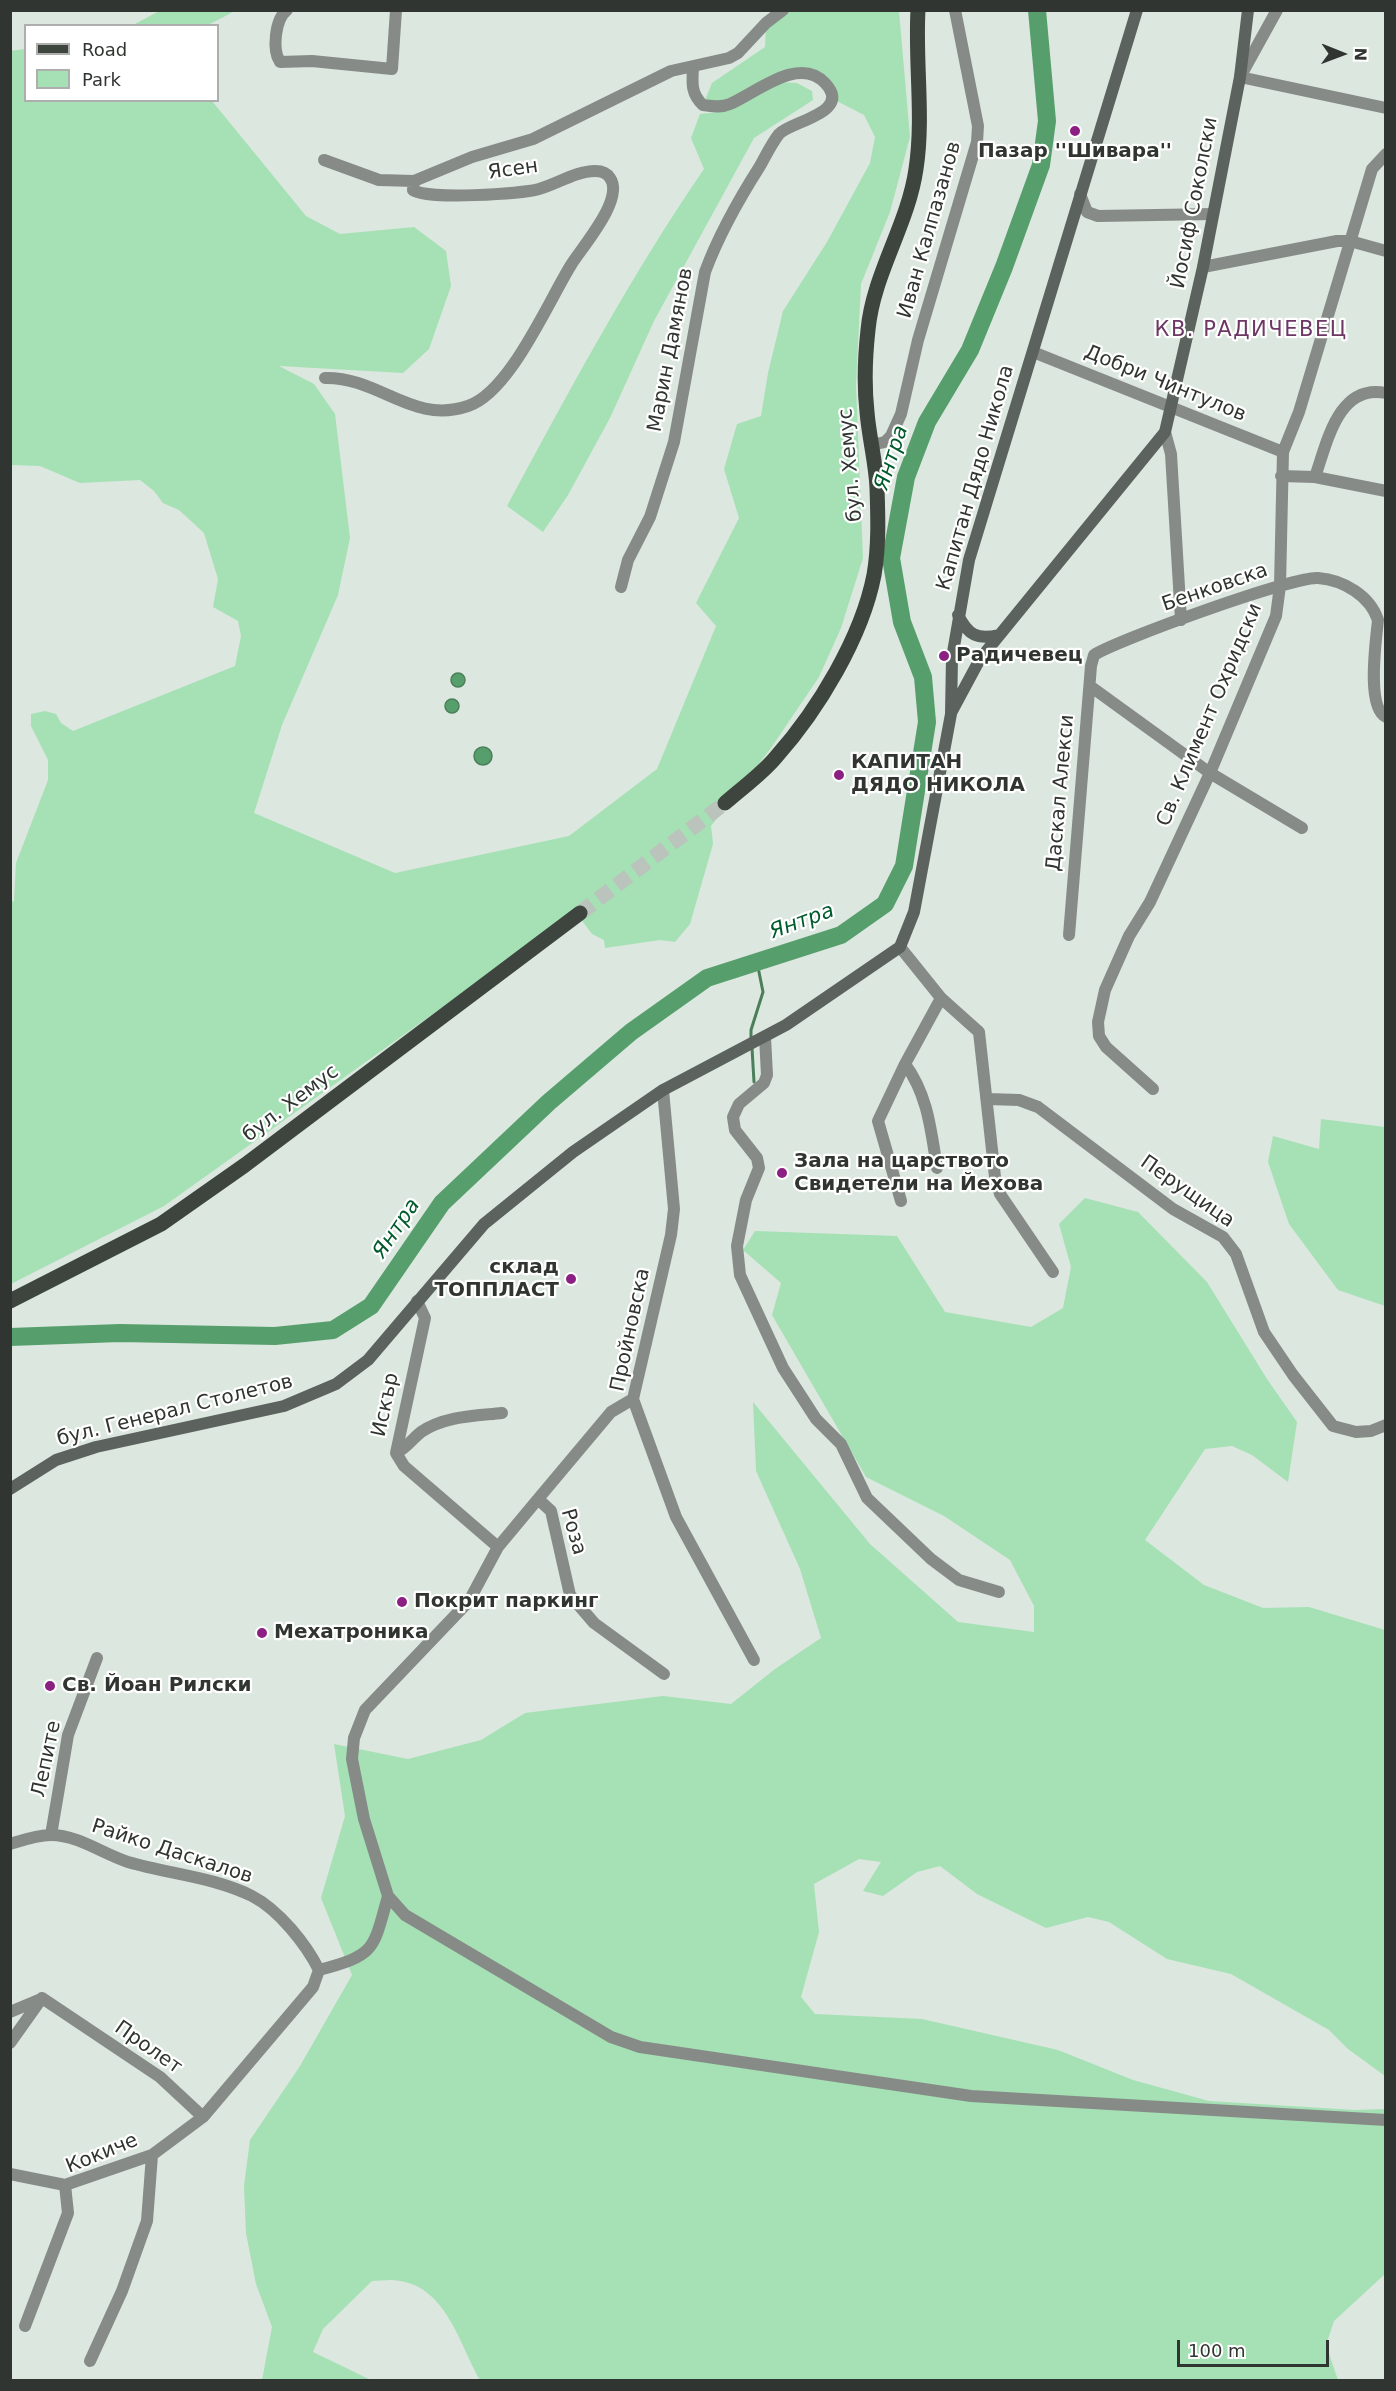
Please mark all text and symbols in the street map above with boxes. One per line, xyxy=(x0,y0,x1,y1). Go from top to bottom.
legend xyxy=(24,24,219,102)
north arrow xyxy=(1312,24,1372,84)
text: Road xyxy=(82,39,127,60)
text: N xyxy=(1351,47,1370,61)
text: Park xyxy=(82,69,121,90)
street label: Йосиф Соколски xyxy=(1167,115,1223,291)
marker: Пазар ''Шивара'' xyxy=(1068,124,1082,138)
street label: Иван Калпазанов xyxy=(893,139,967,321)
place label: Пазар ''Шивара'' xyxy=(978,140,1172,164)
street label: Ясен xyxy=(486,155,540,185)
street label: Марин Дамянов xyxy=(643,266,699,434)
district label: КВ. РАДИЧЕВЕЦ xyxy=(1155,318,1347,344)
street label: Добри Чинтулов xyxy=(1081,341,1249,427)
street label: Капитан Дядо Никола xyxy=(932,363,1020,593)
street label: бул. Хемус xyxy=(834,407,868,523)
water label: Янтра xyxy=(870,422,914,494)
street label: Бенковска xyxy=(1159,559,1271,617)
street label: Св. Климент Охридски xyxy=(1152,600,1268,830)
place label: Радичевец xyxy=(956,644,1083,668)
marker: Радичевец xyxy=(937,649,951,663)
street label: Даскал Алекси xyxy=(1042,714,1080,872)
place label: КАПИТАН ДЯДО НИКОЛА xyxy=(851,751,1025,798)
marker: КАПИТАН ДЯДО НИКОЛА xyxy=(832,768,846,782)
water label: Янтра xyxy=(766,899,838,945)
street label: бул. Хемус xyxy=(238,1060,344,1148)
place label: Зала на царството Свидетели на Йехова xyxy=(794,1150,1043,1197)
street label: Перущица xyxy=(1135,1151,1239,1233)
marker: Зала на царството Свидетели на Йехова xyxy=(775,1166,789,1180)
water label: Янтра xyxy=(368,1194,426,1264)
place label: склад ТОППЛАСТ xyxy=(434,1256,559,1303)
street label: Пройновска xyxy=(606,1266,656,1394)
marker: склад ТОППЛАСТ xyxy=(564,1272,578,1286)
street label: бул. Генерал Столетов xyxy=(55,1370,295,1452)
street label: Искър xyxy=(368,1371,404,1439)
street label: Роза xyxy=(555,1506,591,1558)
place label: Покрит паркинг xyxy=(414,1590,598,1614)
marker: Покрит паркинг xyxy=(395,1595,409,1609)
place label: Мехатроника xyxy=(274,1621,428,1645)
marker: Мехатроника xyxy=(255,1626,269,1640)
place label: Св. Йоан Рилски xyxy=(62,1674,251,1698)
marker: Св. Йоан Рилски xyxy=(43,1679,57,1693)
street label: Лепите xyxy=(27,1719,67,1799)
street label: Райко Даскалов xyxy=(88,1815,256,1889)
street label: Пролет xyxy=(110,2016,186,2080)
street label: Кокиче xyxy=(62,2129,142,2179)
scale bar xyxy=(1180,2328,1332,2366)
text: 100 m xyxy=(1188,2340,1246,2361)

